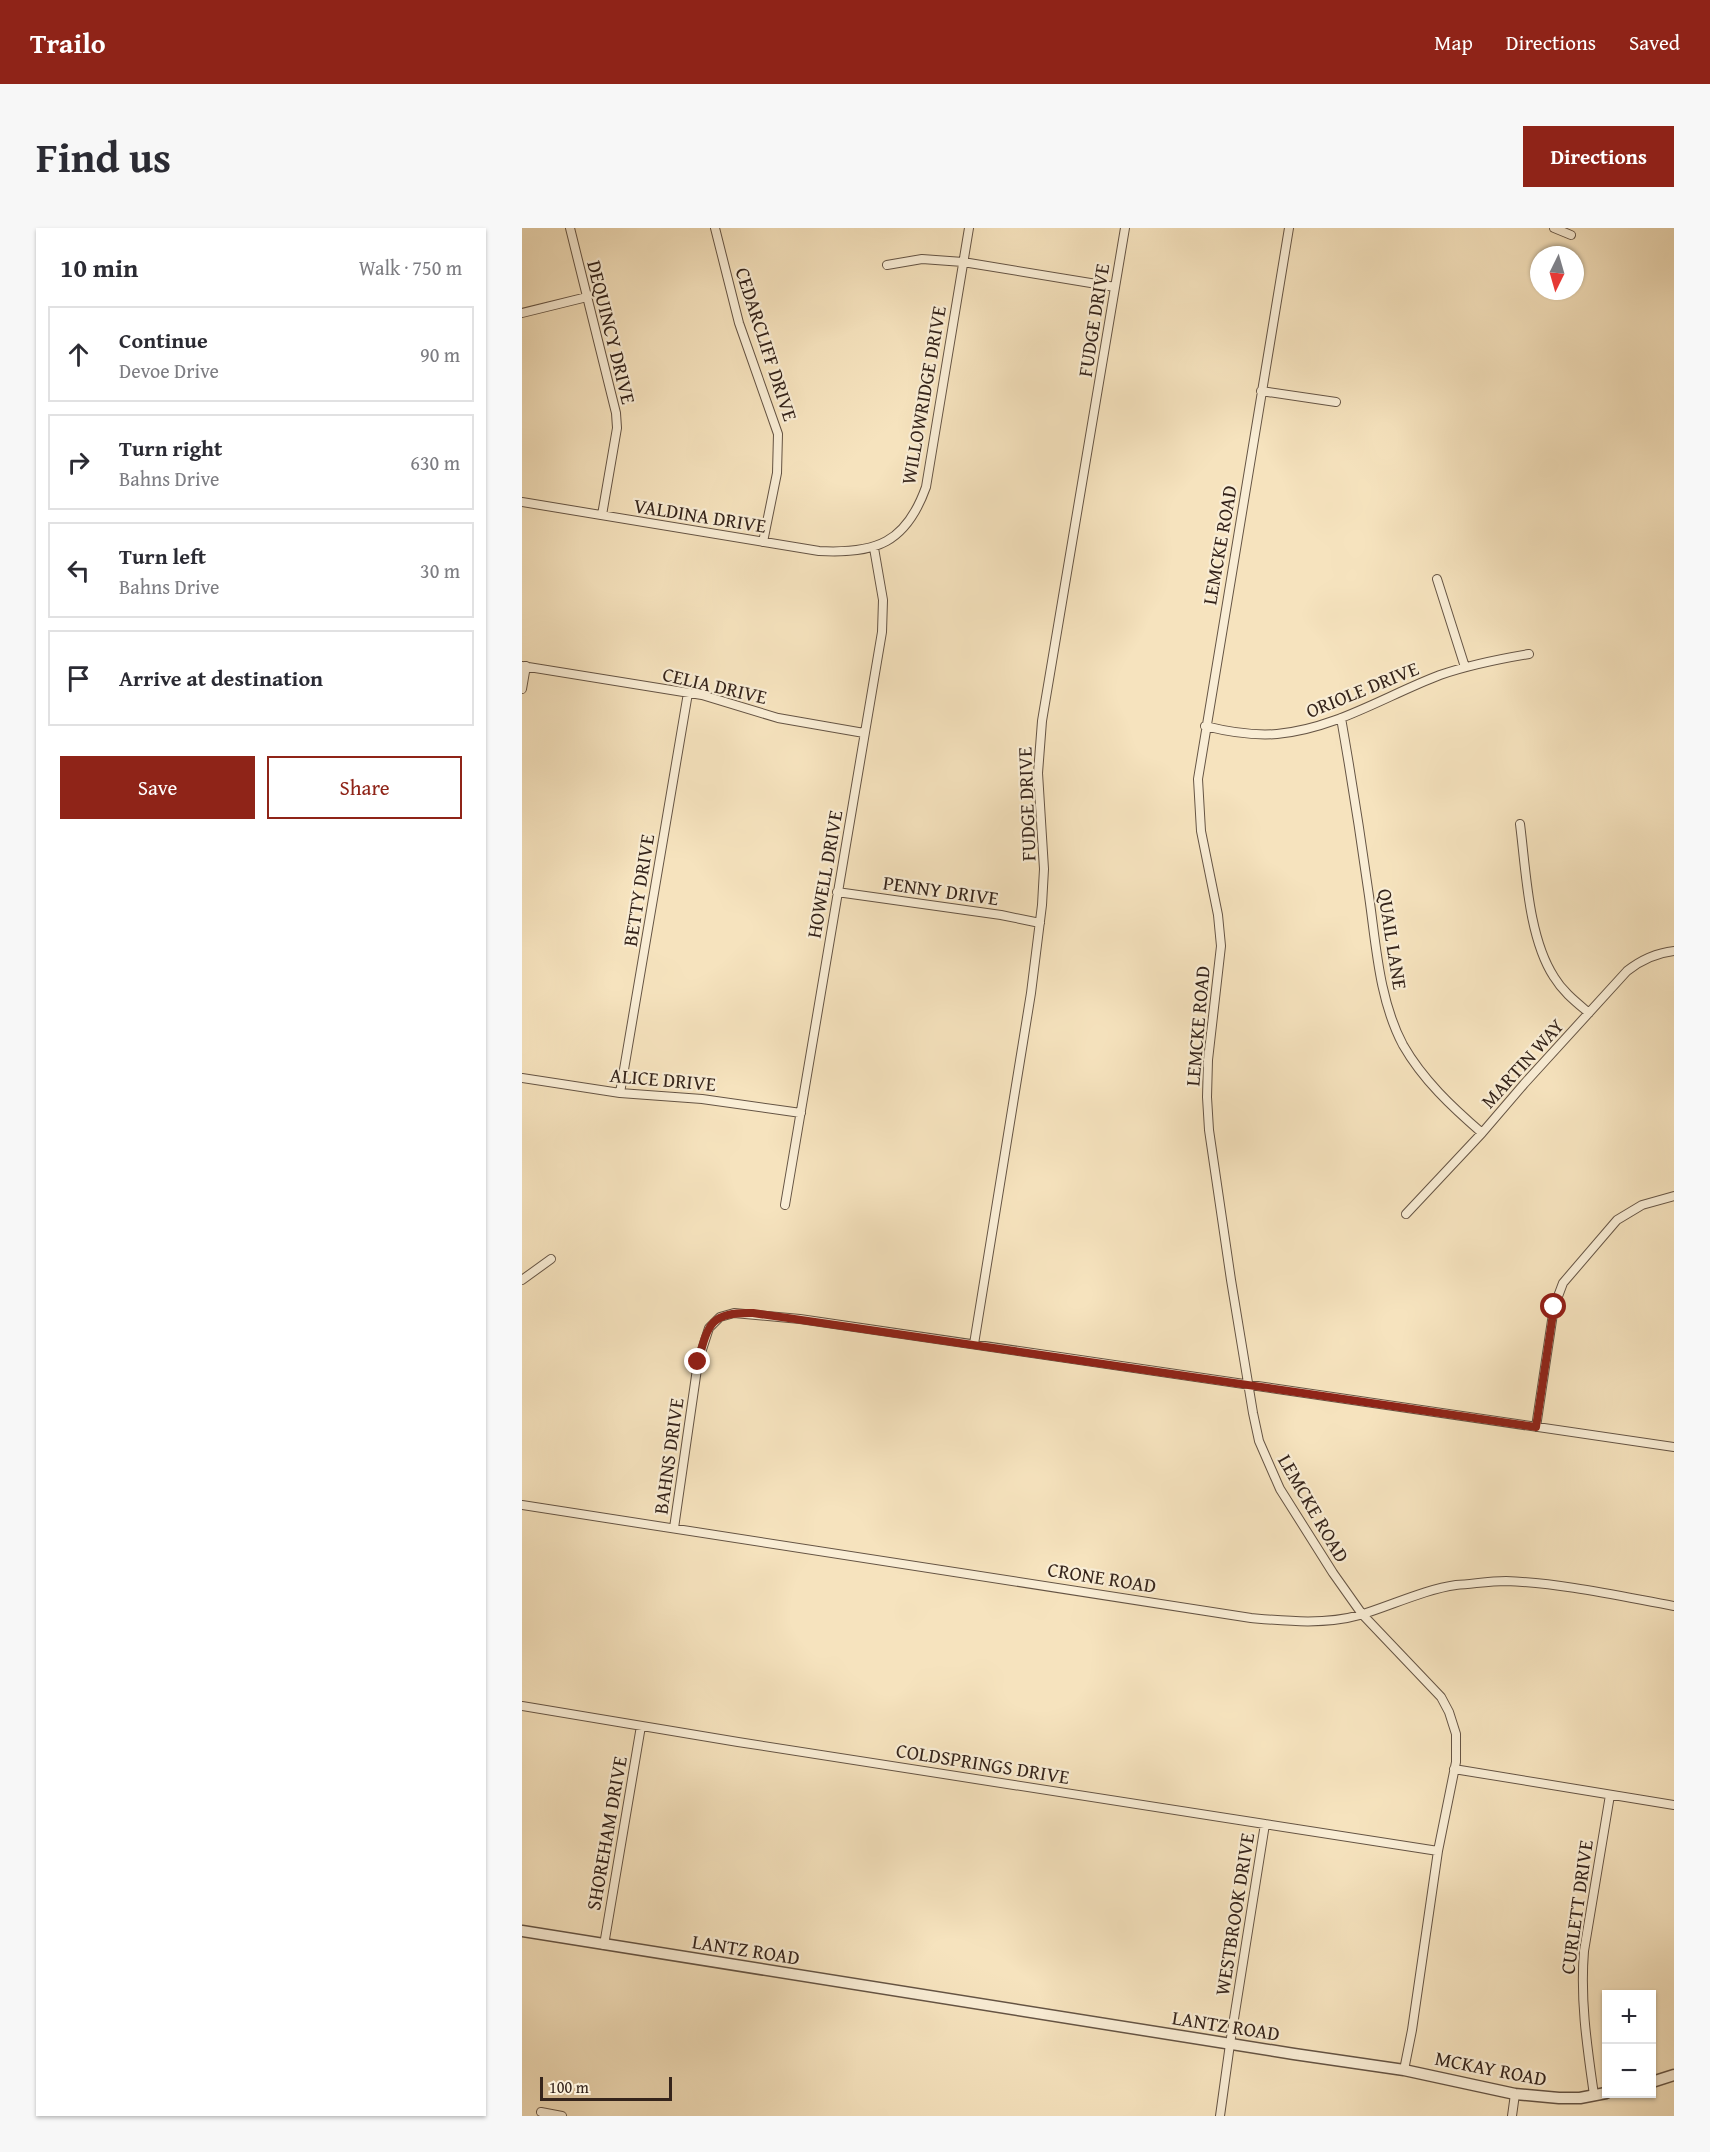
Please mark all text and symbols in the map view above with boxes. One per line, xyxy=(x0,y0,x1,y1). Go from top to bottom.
text: Trailo xyxy=(30,22,106,63)
text: Map xyxy=(1434,27,1473,58)
text: Directions xyxy=(1506,27,1596,58)
text: Saved xyxy=(1629,27,1680,58)
text: Find us xyxy=(36,126,171,187)
button: Directions xyxy=(1523,126,1674,187)
north arrow xyxy=(1530,246,1584,300)
text: 10 min xyxy=(60,248,138,287)
text: Walk · 750 m xyxy=(359,253,462,282)
street label: DEQUINCY DRIVE xyxy=(580,257,644,407)
street label: FUDGE DRIVE xyxy=(1070,261,1116,379)
street label: CEDARCLIFF DRIVE xyxy=(729,263,805,425)
street label: WILLOWRIDGE DRIVE xyxy=(893,303,953,487)
text: Continue xyxy=(119,324,208,356)
icon: ahead xyxy=(62,338,95,371)
text: 90 m xyxy=(420,340,460,369)
text: Devoe Drive xyxy=(119,356,219,385)
text: Turn right xyxy=(119,432,222,464)
icon: right xyxy=(62,446,95,479)
text: 630 m xyxy=(410,448,460,477)
text: Bahns Drive xyxy=(119,464,219,493)
street label: LEMCKE ROAD xyxy=(1194,483,1244,607)
street label: VALDINA DRIVE xyxy=(632,490,768,540)
text: Turn left xyxy=(119,540,206,572)
icon: left xyxy=(62,554,95,587)
text: 30 m xyxy=(420,556,460,585)
text: Bahns Drive xyxy=(119,572,219,601)
street label: ORIOLE DRIVE xyxy=(1301,653,1423,725)
street label: CELIA DRIVE xyxy=(660,659,770,711)
icon: arrive xyxy=(62,662,95,695)
text: Arrive at destination xyxy=(119,662,323,694)
street label: FUDGE DRIVE xyxy=(1010,746,1042,862)
button: Save xyxy=(60,756,255,819)
button: Share xyxy=(267,756,462,819)
street label: HOWELL DRIVE xyxy=(798,808,850,940)
street label: BETTY DRIVE xyxy=(615,832,661,948)
street label: PENNY DRIVE xyxy=(881,868,1001,912)
street label: QUAIL LANE xyxy=(1371,886,1415,992)
street label: LEMCKE ROAD xyxy=(1177,965,1217,1087)
street label: MARTIN WAY xyxy=(1474,1012,1570,1114)
street label: ALICE DRIVE xyxy=(609,1060,717,1098)
route start xyxy=(1540,1293,1566,1319)
route end xyxy=(684,1348,710,1374)
street label: BAHNS DRIVE xyxy=(645,1396,691,1516)
street label: LEMCKE ROAD xyxy=(1271,1448,1357,1568)
street label: CRONE ROAD xyxy=(1046,1554,1158,1600)
street label: COLDSPRINGS DRIVE xyxy=(894,1735,1072,1791)
street label: SHOREHAM DRIVE xyxy=(578,1754,634,1912)
street label: WESTBROOK DRIVE xyxy=(1207,1830,1261,1998)
street label: CURLETT DRIVE xyxy=(1552,1838,1600,1976)
street label: LANTZ ROAD xyxy=(690,1926,802,1972)
map controls xyxy=(1602,1990,1656,2098)
button: + xyxy=(1602,1990,1656,2044)
street label: LANTZ ROAD xyxy=(1170,2002,1282,2048)
street label: MCKAY ROAD xyxy=(1433,2043,1549,2093)
button: − xyxy=(1602,2044,1656,2098)
scale bar xyxy=(540,2074,672,2102)
text: 100 m xyxy=(549,2075,589,2099)

